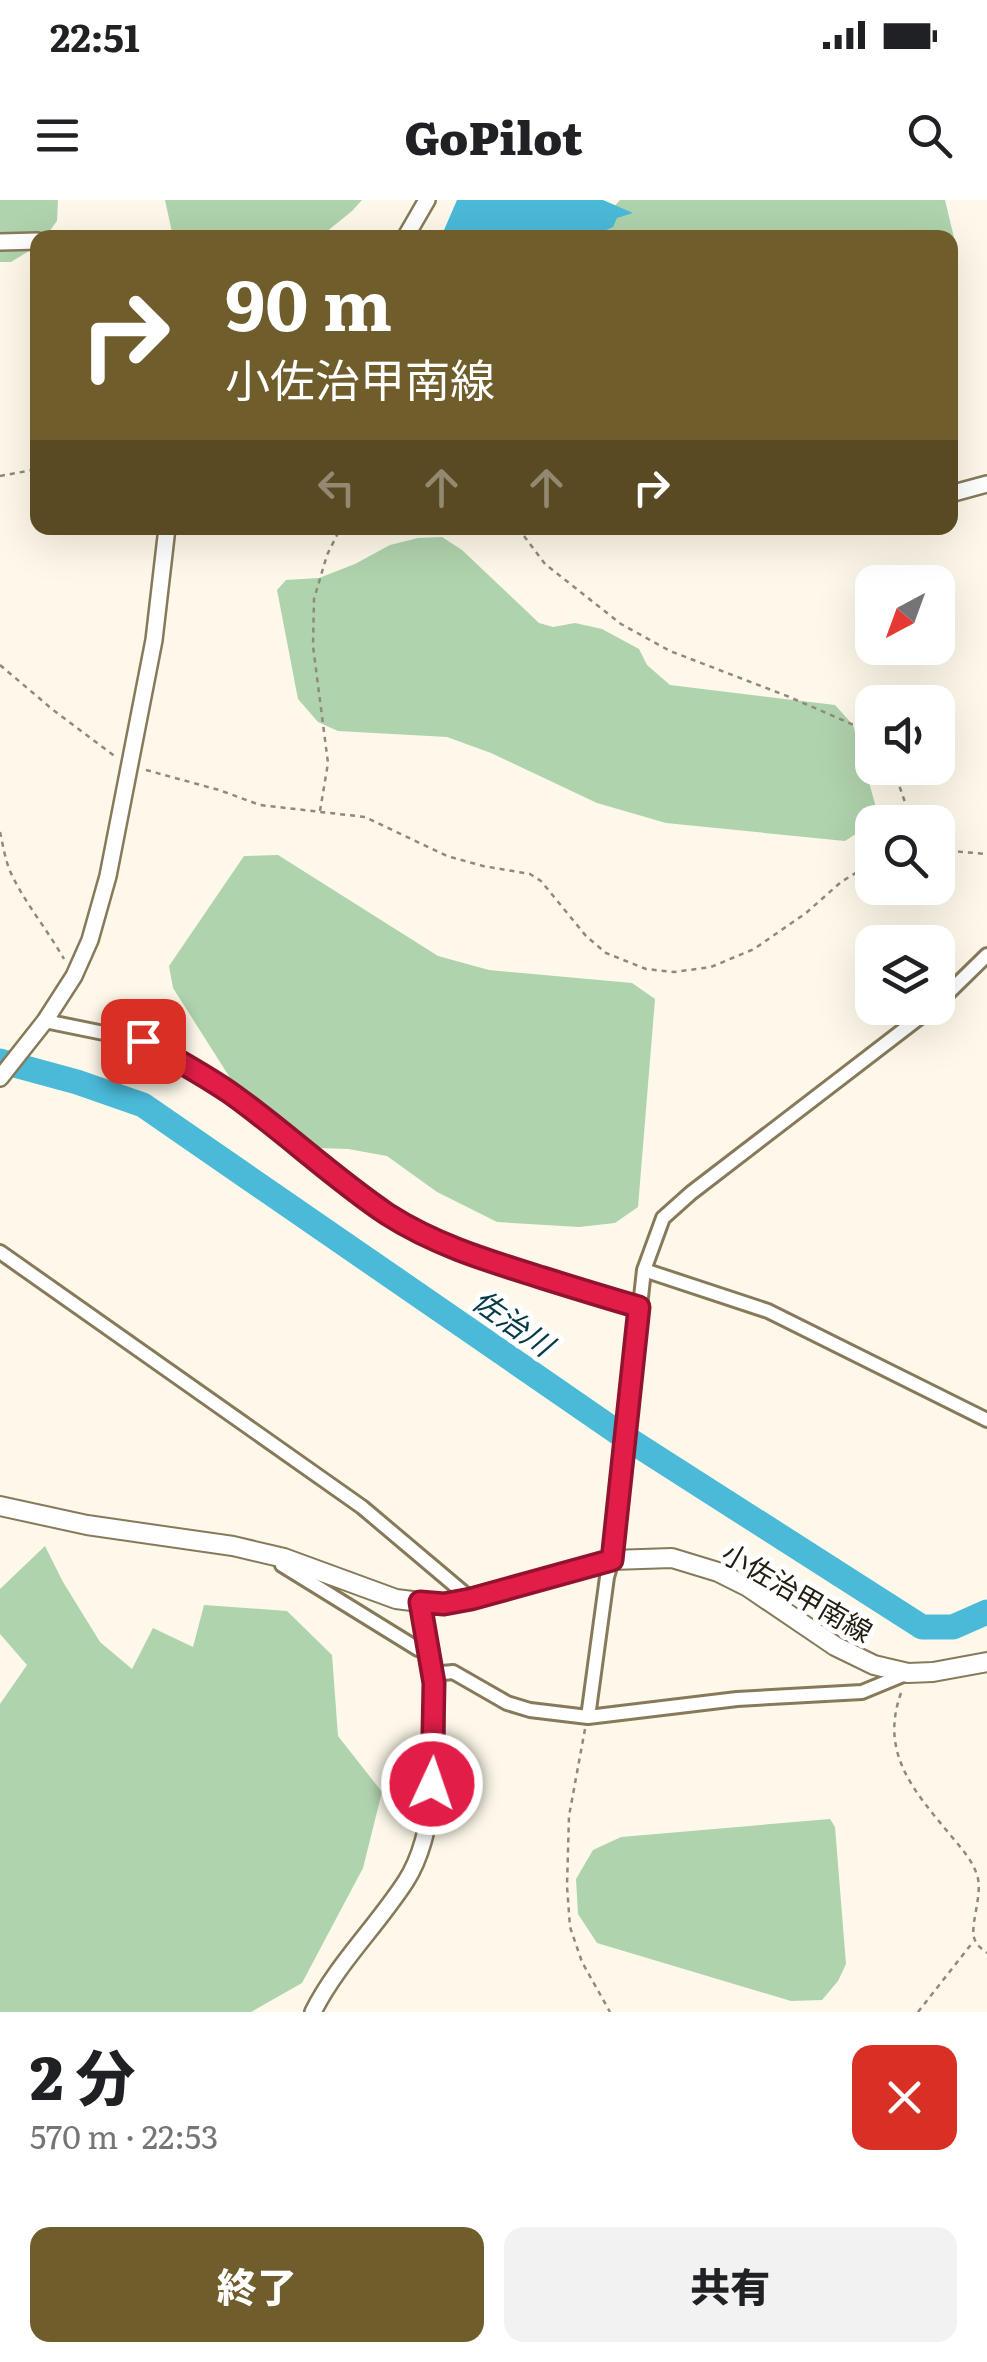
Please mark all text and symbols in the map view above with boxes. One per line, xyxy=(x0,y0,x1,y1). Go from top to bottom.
text: 22:51 xyxy=(50,7,140,64)
text: GoPilot xyxy=(404,102,583,169)
icon: menu xyxy=(30,108,85,163)
icon: search xyxy=(902,108,957,163)
text: 90 m xyxy=(225,249,392,353)
icon: right xyxy=(60,270,190,400)
text: 小佐治甲南線 xyxy=(225,344,495,411)
icon: left xyxy=(309,460,364,515)
icon: ahead xyxy=(414,460,469,515)
icon: ahead xyxy=(519,460,574,515)
icon: right xyxy=(624,460,679,515)
north arrow xyxy=(855,565,955,665)
map controls xyxy=(855,565,955,1025)
button: sound xyxy=(855,685,955,785)
button: search xyxy=(855,805,955,905)
button: layers xyxy=(855,925,955,1025)
pin xyxy=(101,999,186,1084)
icon: arrive xyxy=(116,1014,171,1069)
water label: 佐治川 xyxy=(465,1277,566,1367)
street label: 小佐治甲南線 xyxy=(715,1531,881,1651)
position arrow xyxy=(380,1732,484,1836)
text: 2 分 xyxy=(30,2029,135,2118)
button: close xyxy=(852,2045,957,2150)
text: 570 m · 22:53 xyxy=(30,2111,218,2159)
button: 終了 xyxy=(30,2227,484,2342)
button: 共有 xyxy=(504,2227,957,2342)

